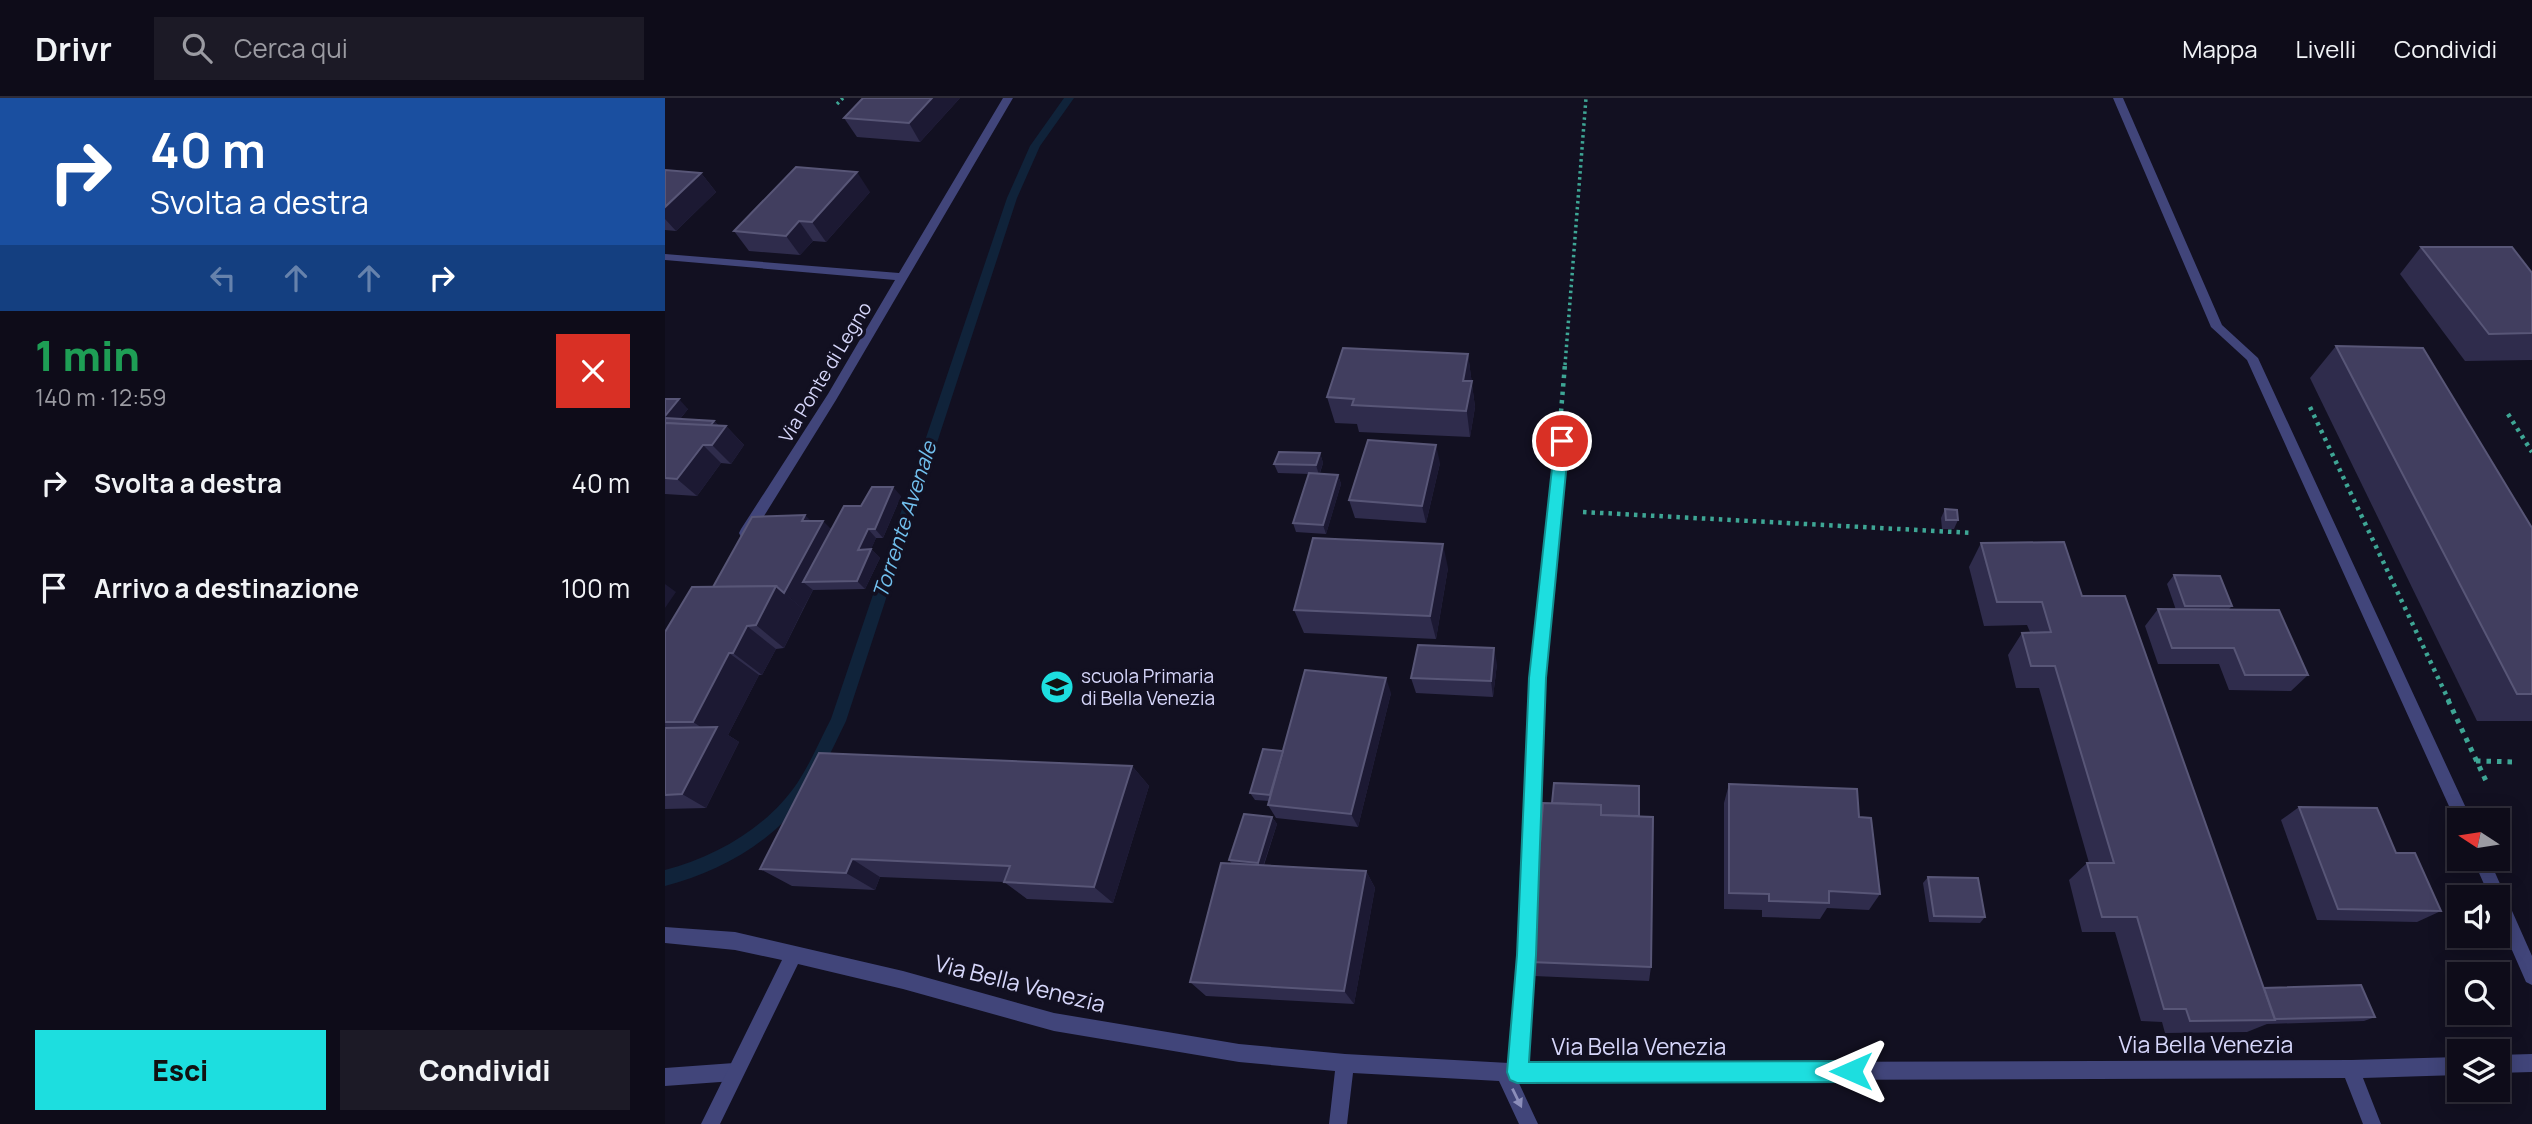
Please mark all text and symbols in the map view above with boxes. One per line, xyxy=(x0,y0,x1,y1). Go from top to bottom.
search box xyxy=(154,17,644,80)
text: Drivr xyxy=(35,26,112,71)
icon: search xyxy=(178,29,216,67)
text: Cerca qui xyxy=(234,30,348,66)
text: Mappa xyxy=(2182,32,2258,65)
text: Livelli xyxy=(2296,32,2356,65)
text: Condividi xyxy=(2394,32,2497,65)
text: 40 m xyxy=(150,116,266,183)
icon: right xyxy=(35,126,126,217)
text: Svolta a destra xyxy=(150,180,369,224)
icon: left xyxy=(204,259,242,297)
icon: ahead xyxy=(277,259,315,297)
icon: ahead xyxy=(350,259,388,297)
icon: right xyxy=(423,259,461,297)
street label: Via Ponte di Legno xyxy=(773,297,877,447)
text: 1 min xyxy=(35,326,140,384)
button: close xyxy=(556,334,630,408)
text: 140 m · 12:59 xyxy=(35,381,167,413)
pin xyxy=(1532,411,1592,471)
icon: arrive xyxy=(1543,422,1581,460)
water label: Torrente Avenale xyxy=(866,436,943,602)
icon: right xyxy=(35,464,73,502)
text: Svolta a destra xyxy=(94,465,282,501)
text: 40 m xyxy=(572,465,630,501)
icon: arrive xyxy=(35,569,73,607)
text: Arrivo a destinazione xyxy=(94,570,359,606)
text: 100 m xyxy=(561,570,630,606)
place label: scuola Primaria di Bella Venezia xyxy=(1081,663,1215,711)
school or university icon: scuola Primaria di Bella Venezia xyxy=(1038,668,1076,706)
north arrow xyxy=(2447,808,2509,872)
map controls xyxy=(2447,808,2510,1102)
button: sound xyxy=(2447,885,2510,948)
street label: Via Bella Venezia xyxy=(932,946,1109,1020)
button: search xyxy=(2447,962,2510,1025)
street label: Via Bella Venezia xyxy=(2119,1028,2293,1060)
button: Esci xyxy=(35,1030,326,1110)
button: Condividi xyxy=(340,1030,630,1110)
street label: Via Bella Venezia xyxy=(1552,1030,1726,1062)
position arrow xyxy=(1814,1034,1888,1108)
button: layers xyxy=(2447,1039,2510,1102)
one-way arrow xyxy=(1511,1088,1523,1108)

